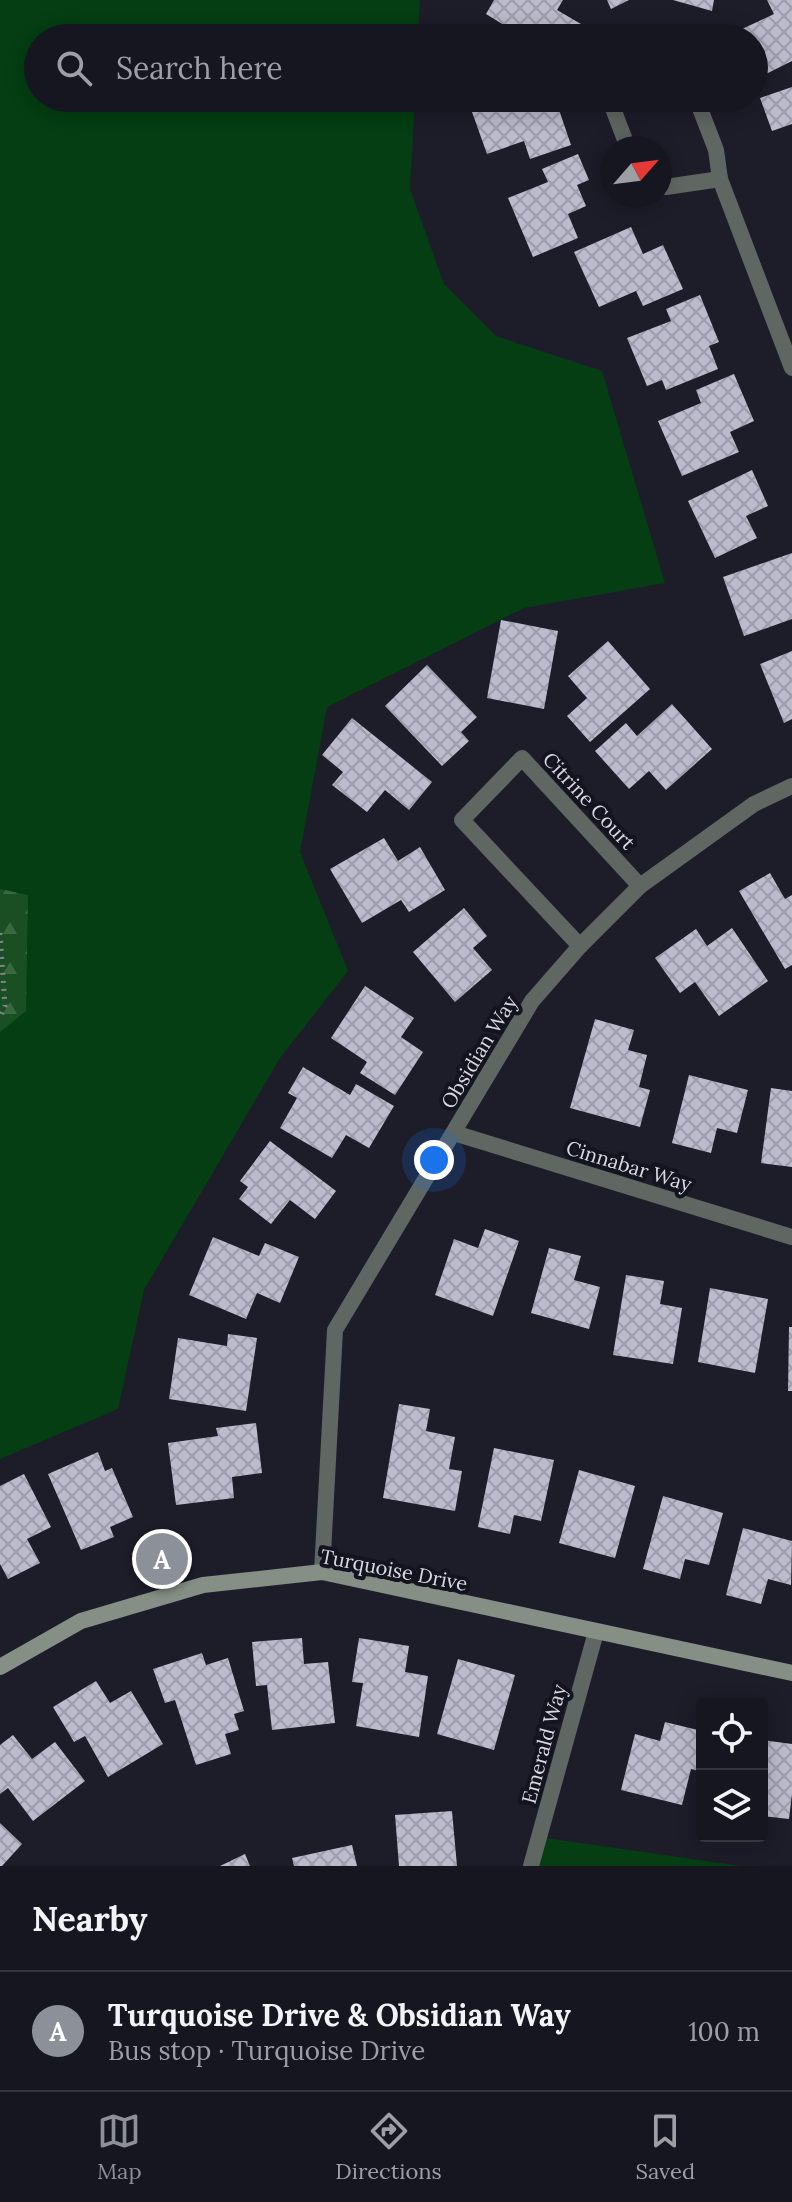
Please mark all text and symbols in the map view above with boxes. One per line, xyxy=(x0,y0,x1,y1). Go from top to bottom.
search box xyxy=(24,24,768,112)
icon: search xyxy=(52,46,96,90)
text: Search here xyxy=(116,49,283,87)
north arrow xyxy=(600,136,672,208)
street label: Citrine Court xyxy=(538,747,641,855)
street label: Obsidian Way xyxy=(435,990,522,1113)
street label: Cinnabar Way xyxy=(563,1135,695,1197)
your location xyxy=(414,1140,454,1180)
pin: A xyxy=(136,1529,188,1589)
street label: Turquoise Drive xyxy=(319,1543,470,1596)
street label: Emerald Way xyxy=(516,1681,572,1806)
map controls xyxy=(696,1698,768,1842)
button: locate xyxy=(696,1698,768,1770)
button: layers xyxy=(696,1770,768,1842)
text: Nearby xyxy=(32,1897,148,1940)
text: Turquoise Drive & Obsidian Way xyxy=(108,1996,571,2034)
text: A xyxy=(49,2015,67,2048)
text: 100 m xyxy=(688,2015,760,2048)
text: Bus stop · Turquoise Drive xyxy=(108,2034,425,2067)
tab: Map xyxy=(97,2109,142,2185)
tab: Directions xyxy=(335,2109,442,2185)
tab: Saved xyxy=(636,2109,695,2185)

